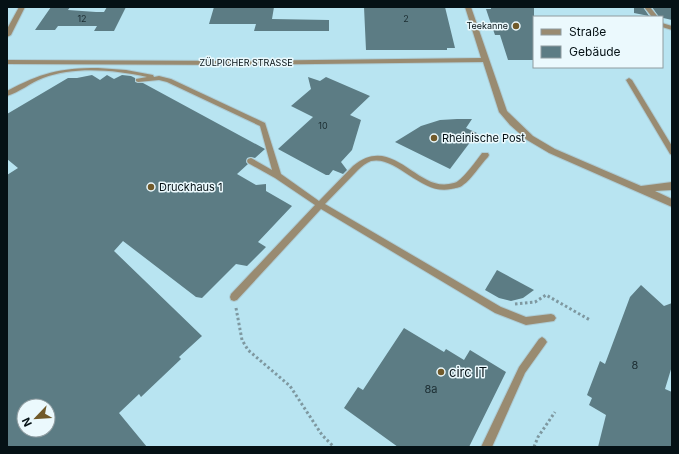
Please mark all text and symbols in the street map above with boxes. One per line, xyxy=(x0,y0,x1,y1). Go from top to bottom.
house number: 12 xyxy=(77,13,87,24)
house number: 2 xyxy=(403,13,409,24)
legend xyxy=(533,16,663,68)
place label: Teekanne xyxy=(467,20,508,31)
marker: Teekanne xyxy=(511,21,521,31)
text: Straße xyxy=(569,24,606,39)
text: Gebäude xyxy=(569,44,621,59)
street label: ZÜLPICHER STRASSE xyxy=(199,57,293,68)
house number: 10 xyxy=(318,120,328,131)
place label: Rheinische Post xyxy=(442,131,525,145)
marker: Rheinische Post xyxy=(429,133,439,143)
place label: Druckhaus 1 xyxy=(159,180,222,194)
marker: Druckhaus 1 xyxy=(146,182,156,192)
house number: 8 xyxy=(632,358,639,372)
place label: circ IT xyxy=(449,364,487,380)
marker: circ IT xyxy=(436,367,446,377)
house number: 8a xyxy=(425,382,437,396)
north arrow xyxy=(16,398,56,438)
text: N xyxy=(19,415,35,429)

